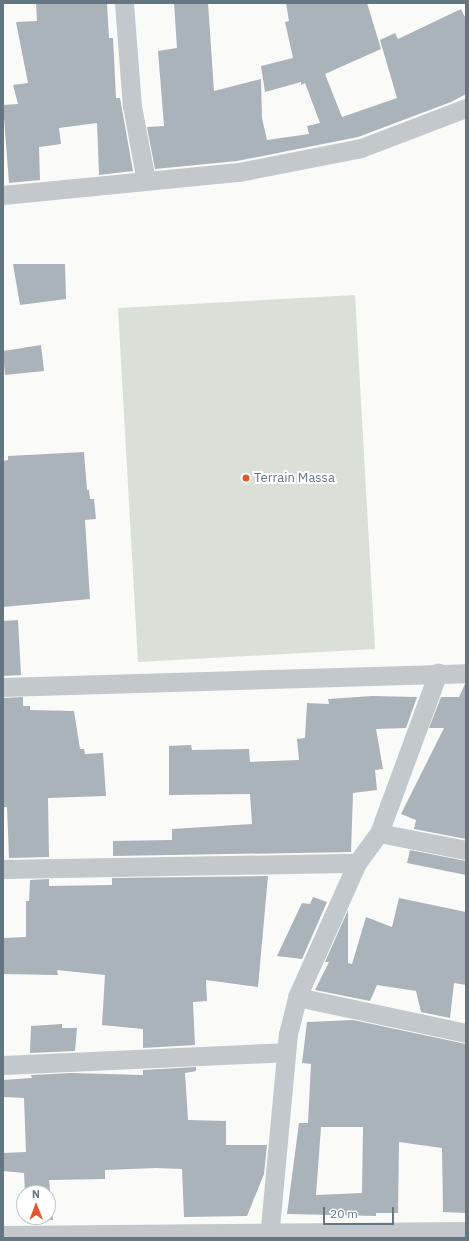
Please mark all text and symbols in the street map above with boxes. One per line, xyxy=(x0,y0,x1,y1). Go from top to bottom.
place label: Terrain Massa xyxy=(254,470,335,486)
marker: Terrain Massa xyxy=(241,473,251,483)
north arrow xyxy=(16,1185,56,1225)
text: N xyxy=(32,1187,40,1201)
scale bar xyxy=(325,1199,396,1225)
text: 20 m xyxy=(330,1206,358,1221)

